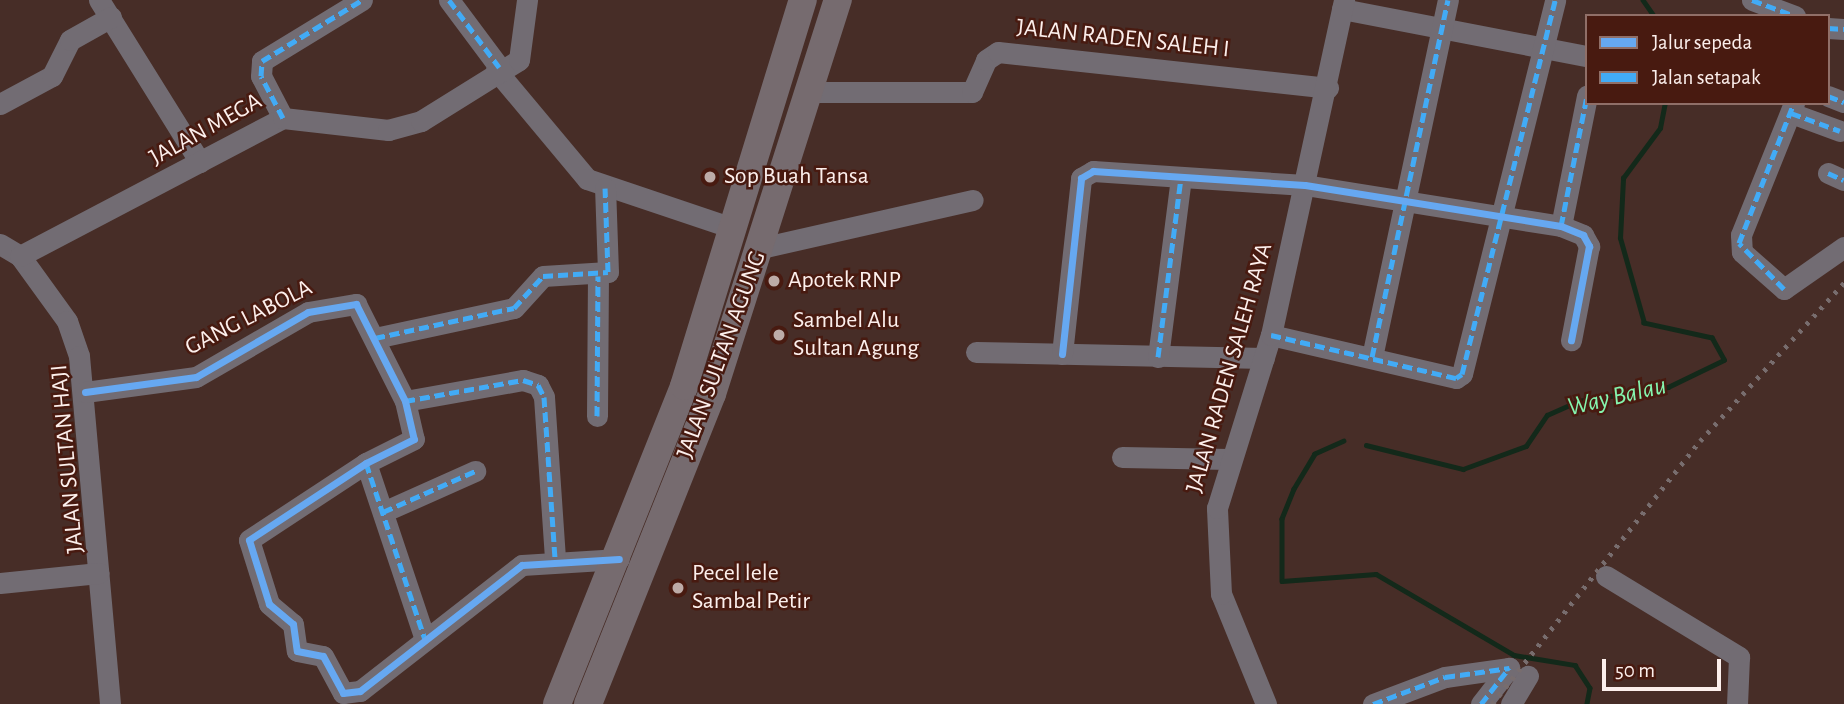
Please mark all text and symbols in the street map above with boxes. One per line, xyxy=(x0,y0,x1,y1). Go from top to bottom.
street label: JALAN RADEN SALEH I xyxy=(1015,14,1231,64)
legend xyxy=(1585,14,1830,105)
text: Jalur sepeda xyxy=(1652,32,1752,53)
text: Jalan setapak xyxy=(1652,67,1761,88)
street label: JALAN MEGA xyxy=(145,87,267,173)
place label: Sop Buah Tansa xyxy=(724,163,869,191)
marker: Sop Buah Tansa xyxy=(702,169,718,185)
street label: JALAN RADEN SALEH RAYA xyxy=(1181,240,1279,496)
street label: JALAN SULTAN AGUNG xyxy=(671,247,773,463)
place label: Apotek RNP xyxy=(788,267,901,295)
marker: Apotek RNP xyxy=(766,273,782,289)
street label: GANG LABOLA xyxy=(181,274,317,362)
place label: Sambel Alu Sultan Agung xyxy=(793,307,919,363)
marker: Sambel Alu Sultan Agung xyxy=(771,327,787,343)
street label: JALAN SULTAN HAJI xyxy=(45,363,91,555)
water label: Way Balau xyxy=(1564,370,1670,424)
place label: Pecel lele Sambal Petir xyxy=(692,560,810,616)
marker: Pecel lele Sambal Petir xyxy=(670,580,686,596)
scale bar xyxy=(1606,644,1725,688)
text: 50 m xyxy=(1615,660,1655,681)

